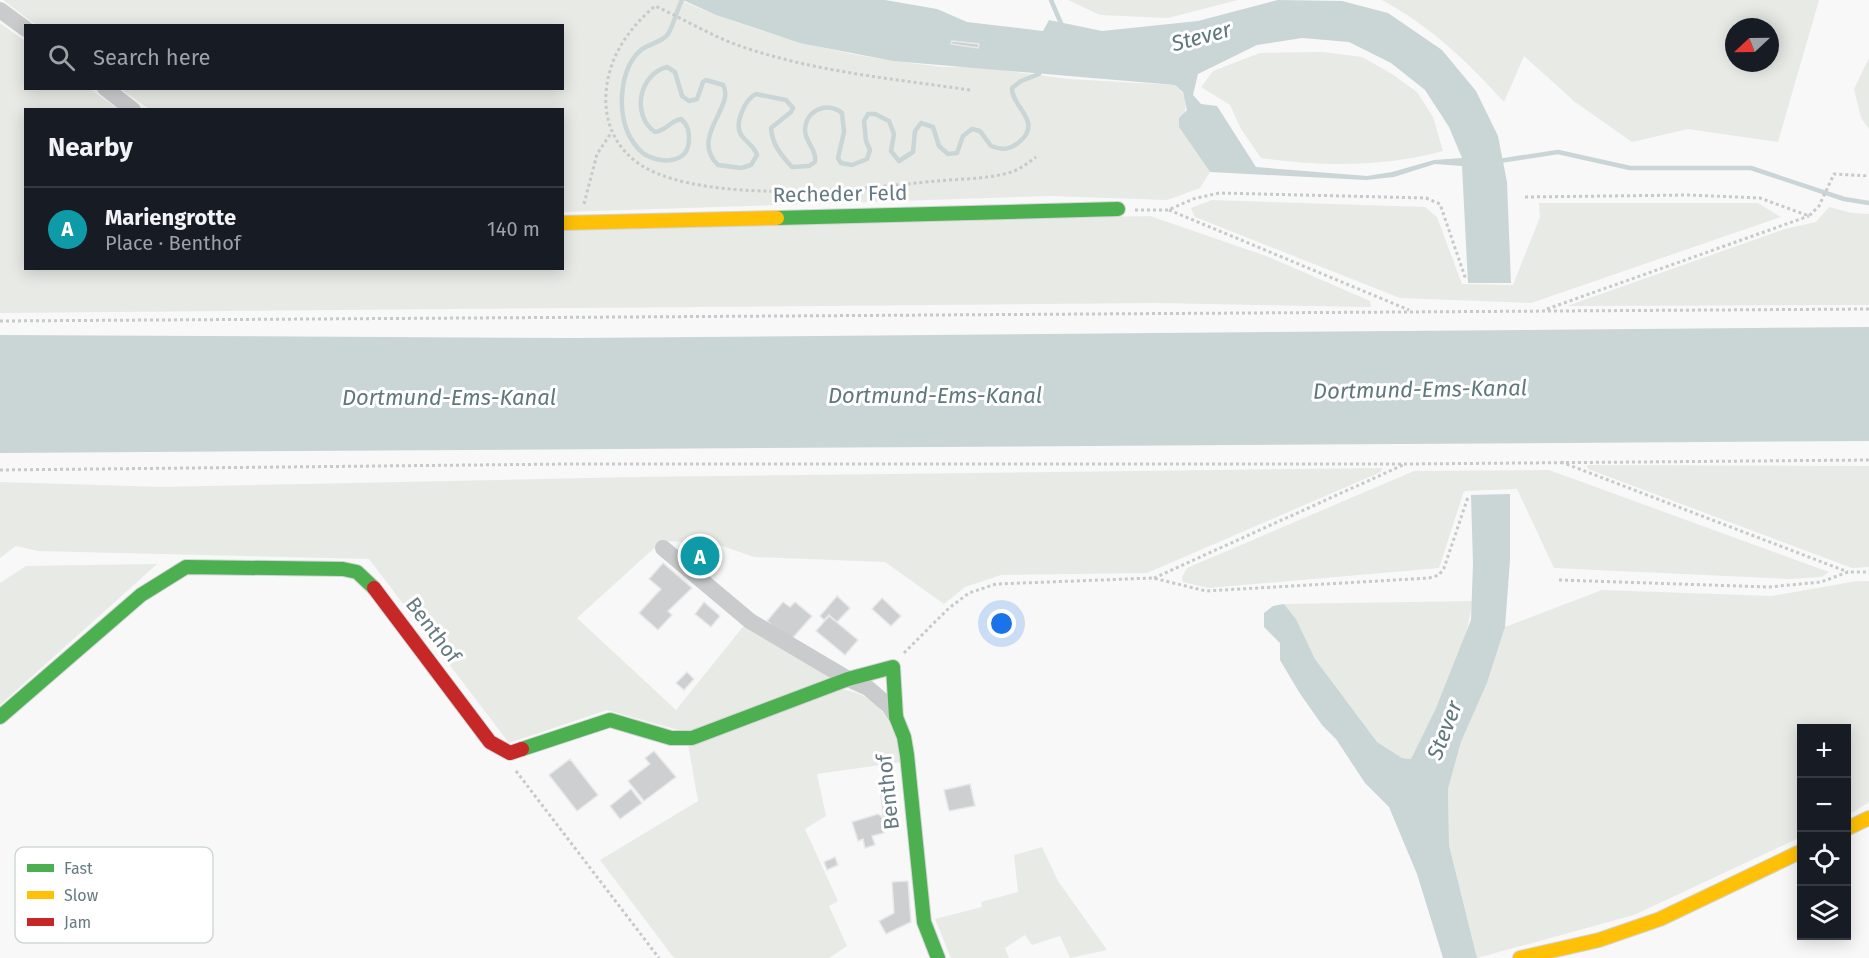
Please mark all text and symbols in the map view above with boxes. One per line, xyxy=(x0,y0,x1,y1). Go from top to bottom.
water label: Stever xyxy=(1167,15,1235,58)
north arrow xyxy=(1725,18,1779,72)
search box xyxy=(24,24,564,90)
icon: search xyxy=(45,41,78,74)
text: Search here xyxy=(93,44,211,71)
text: Nearby xyxy=(48,132,133,163)
street label: Recheder Feld xyxy=(772,180,908,208)
text: Mariengrotte xyxy=(105,204,236,231)
text: A xyxy=(62,217,73,241)
text: 140 m xyxy=(487,217,540,241)
text: Place · Benthof xyxy=(105,231,241,255)
water label: Dortmund-Ems-Kanal xyxy=(1313,374,1527,405)
water label: Dortmund-Ems-Kanal xyxy=(828,382,1042,409)
water label: Dortmund-Ems-Kanal xyxy=(342,384,556,411)
pin: A xyxy=(680,534,720,578)
street label: Benthof xyxy=(400,592,467,670)
your location xyxy=(987,609,1016,638)
water label: Stever xyxy=(1421,696,1468,764)
map controls xyxy=(1797,724,1851,940)
button: + xyxy=(1797,724,1851,778)
street label: Benthof xyxy=(871,751,905,831)
button: − xyxy=(1797,778,1851,832)
button: locate xyxy=(1797,832,1851,886)
legend xyxy=(15,847,213,943)
text: Fast xyxy=(64,859,93,878)
text: Slow xyxy=(64,886,99,905)
button: layers xyxy=(1797,886,1851,940)
text: Jam xyxy=(64,913,91,932)

